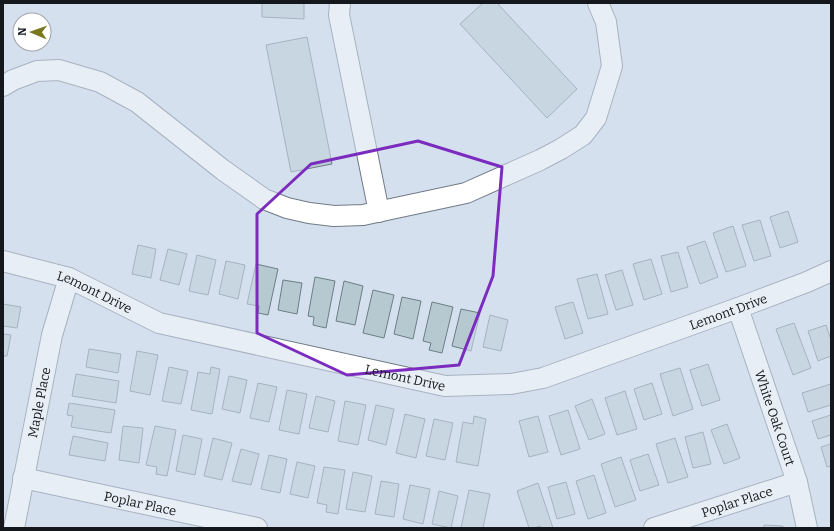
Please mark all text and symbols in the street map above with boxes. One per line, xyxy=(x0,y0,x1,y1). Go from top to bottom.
north arrow xyxy=(12,12,52,52)
text: N xyxy=(16,27,29,36)
street label: Lemont Drive xyxy=(56,268,135,316)
street label: Lemont Drive xyxy=(687,290,769,332)
street label: Lemont Drive xyxy=(364,361,447,393)
street label: Maple Place xyxy=(24,366,53,439)
street label: White Oak Court xyxy=(752,368,798,468)
street label: Poplar Place xyxy=(699,483,774,520)
street label: Poplar Place xyxy=(103,488,178,518)

